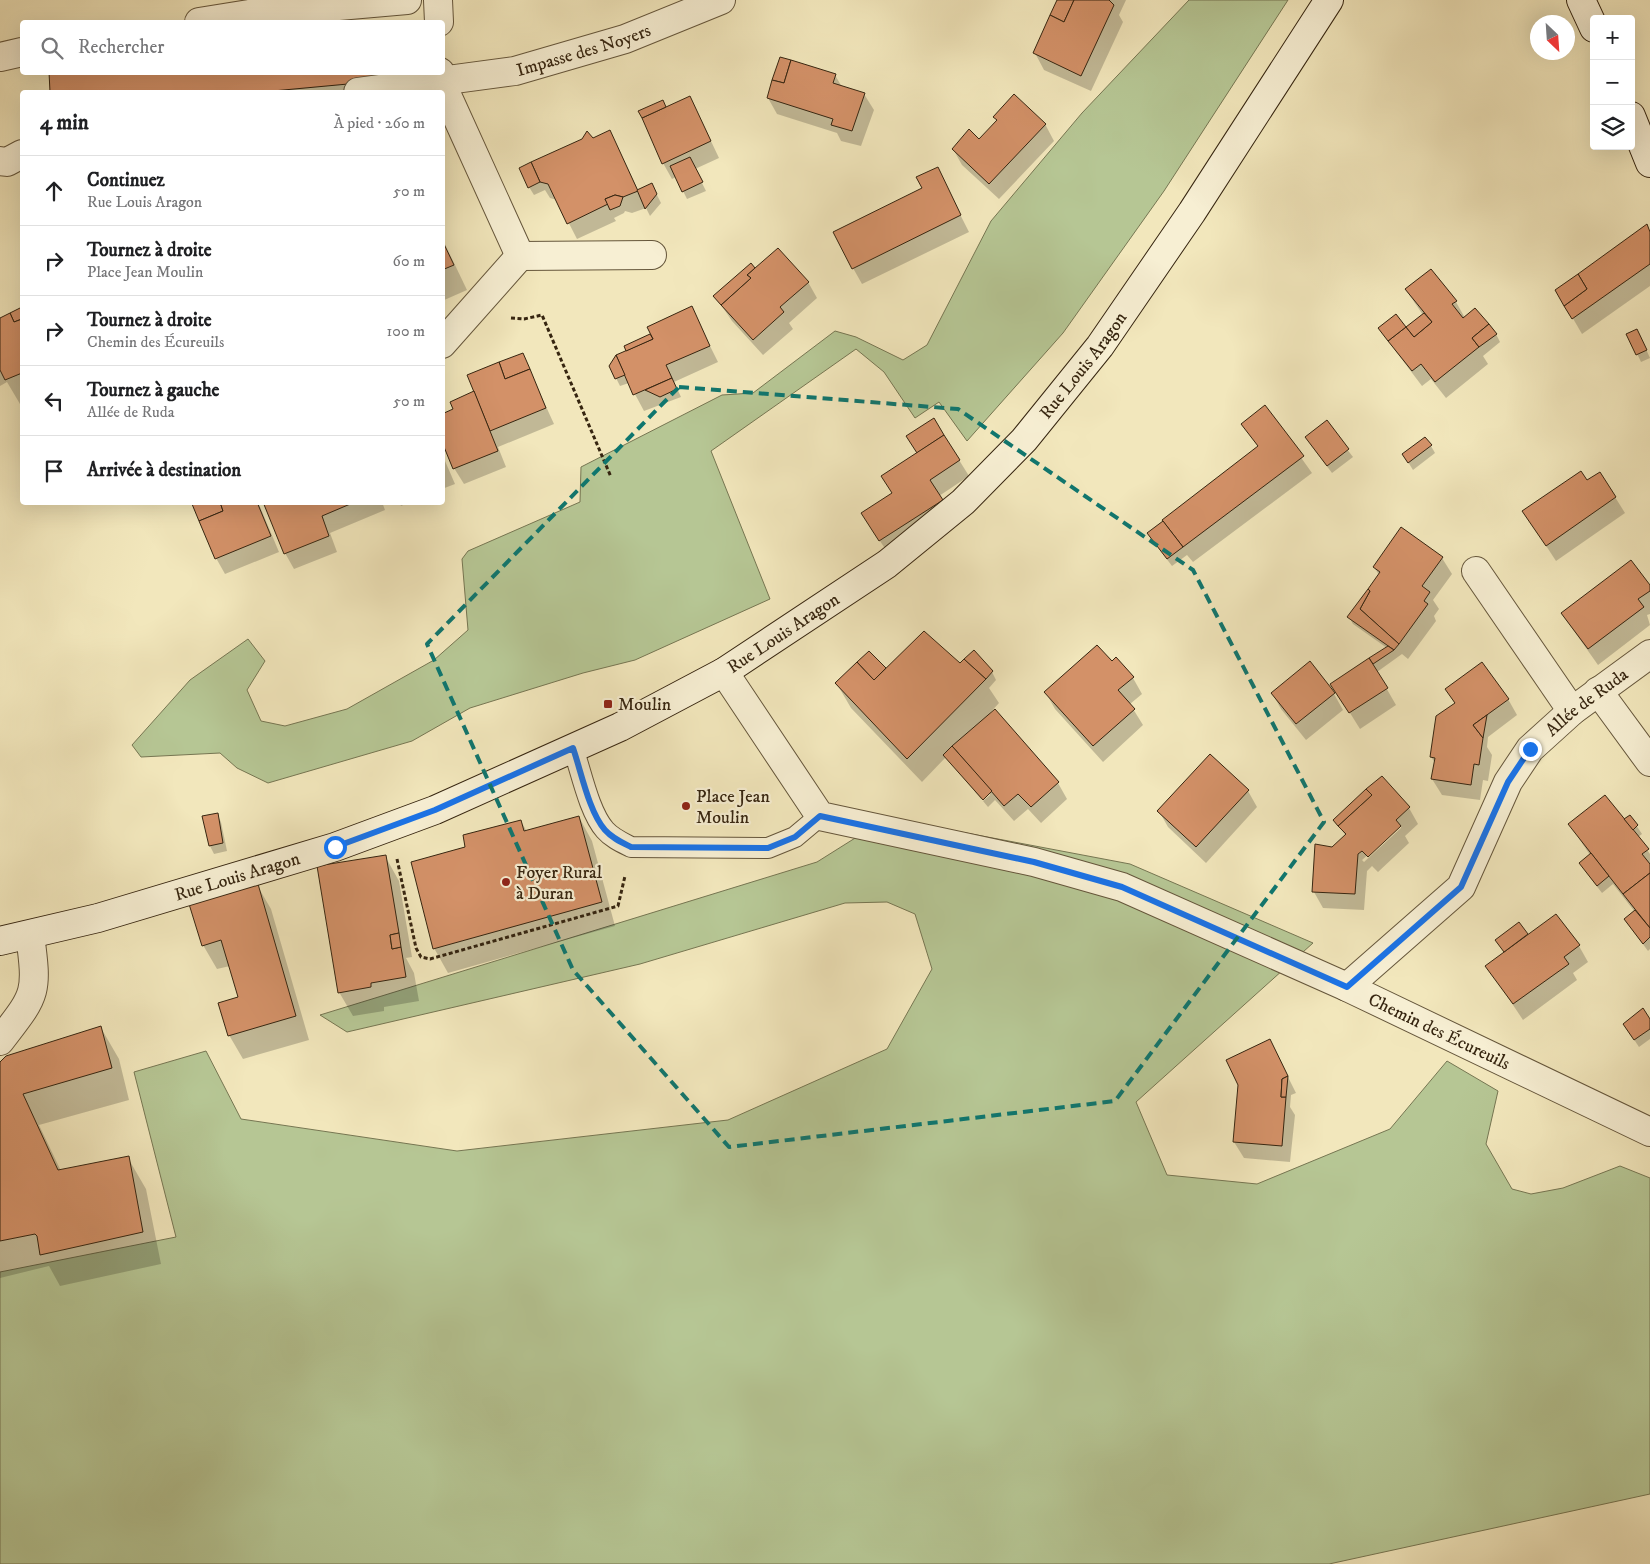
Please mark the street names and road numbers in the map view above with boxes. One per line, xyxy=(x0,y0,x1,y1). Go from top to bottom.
street label: Impasse des Noyers xyxy=(514,20,654,82)
street label: Rue Louis Aragon xyxy=(1035,307,1132,424)
street label: Rue Louis Aragon xyxy=(723,588,844,679)
street label: Allée de Ruda xyxy=(1541,664,1633,742)
street label: Rue Louis Aragon xyxy=(172,848,303,906)
street label: Chemin des Écureuils xyxy=(1364,989,1513,1075)

